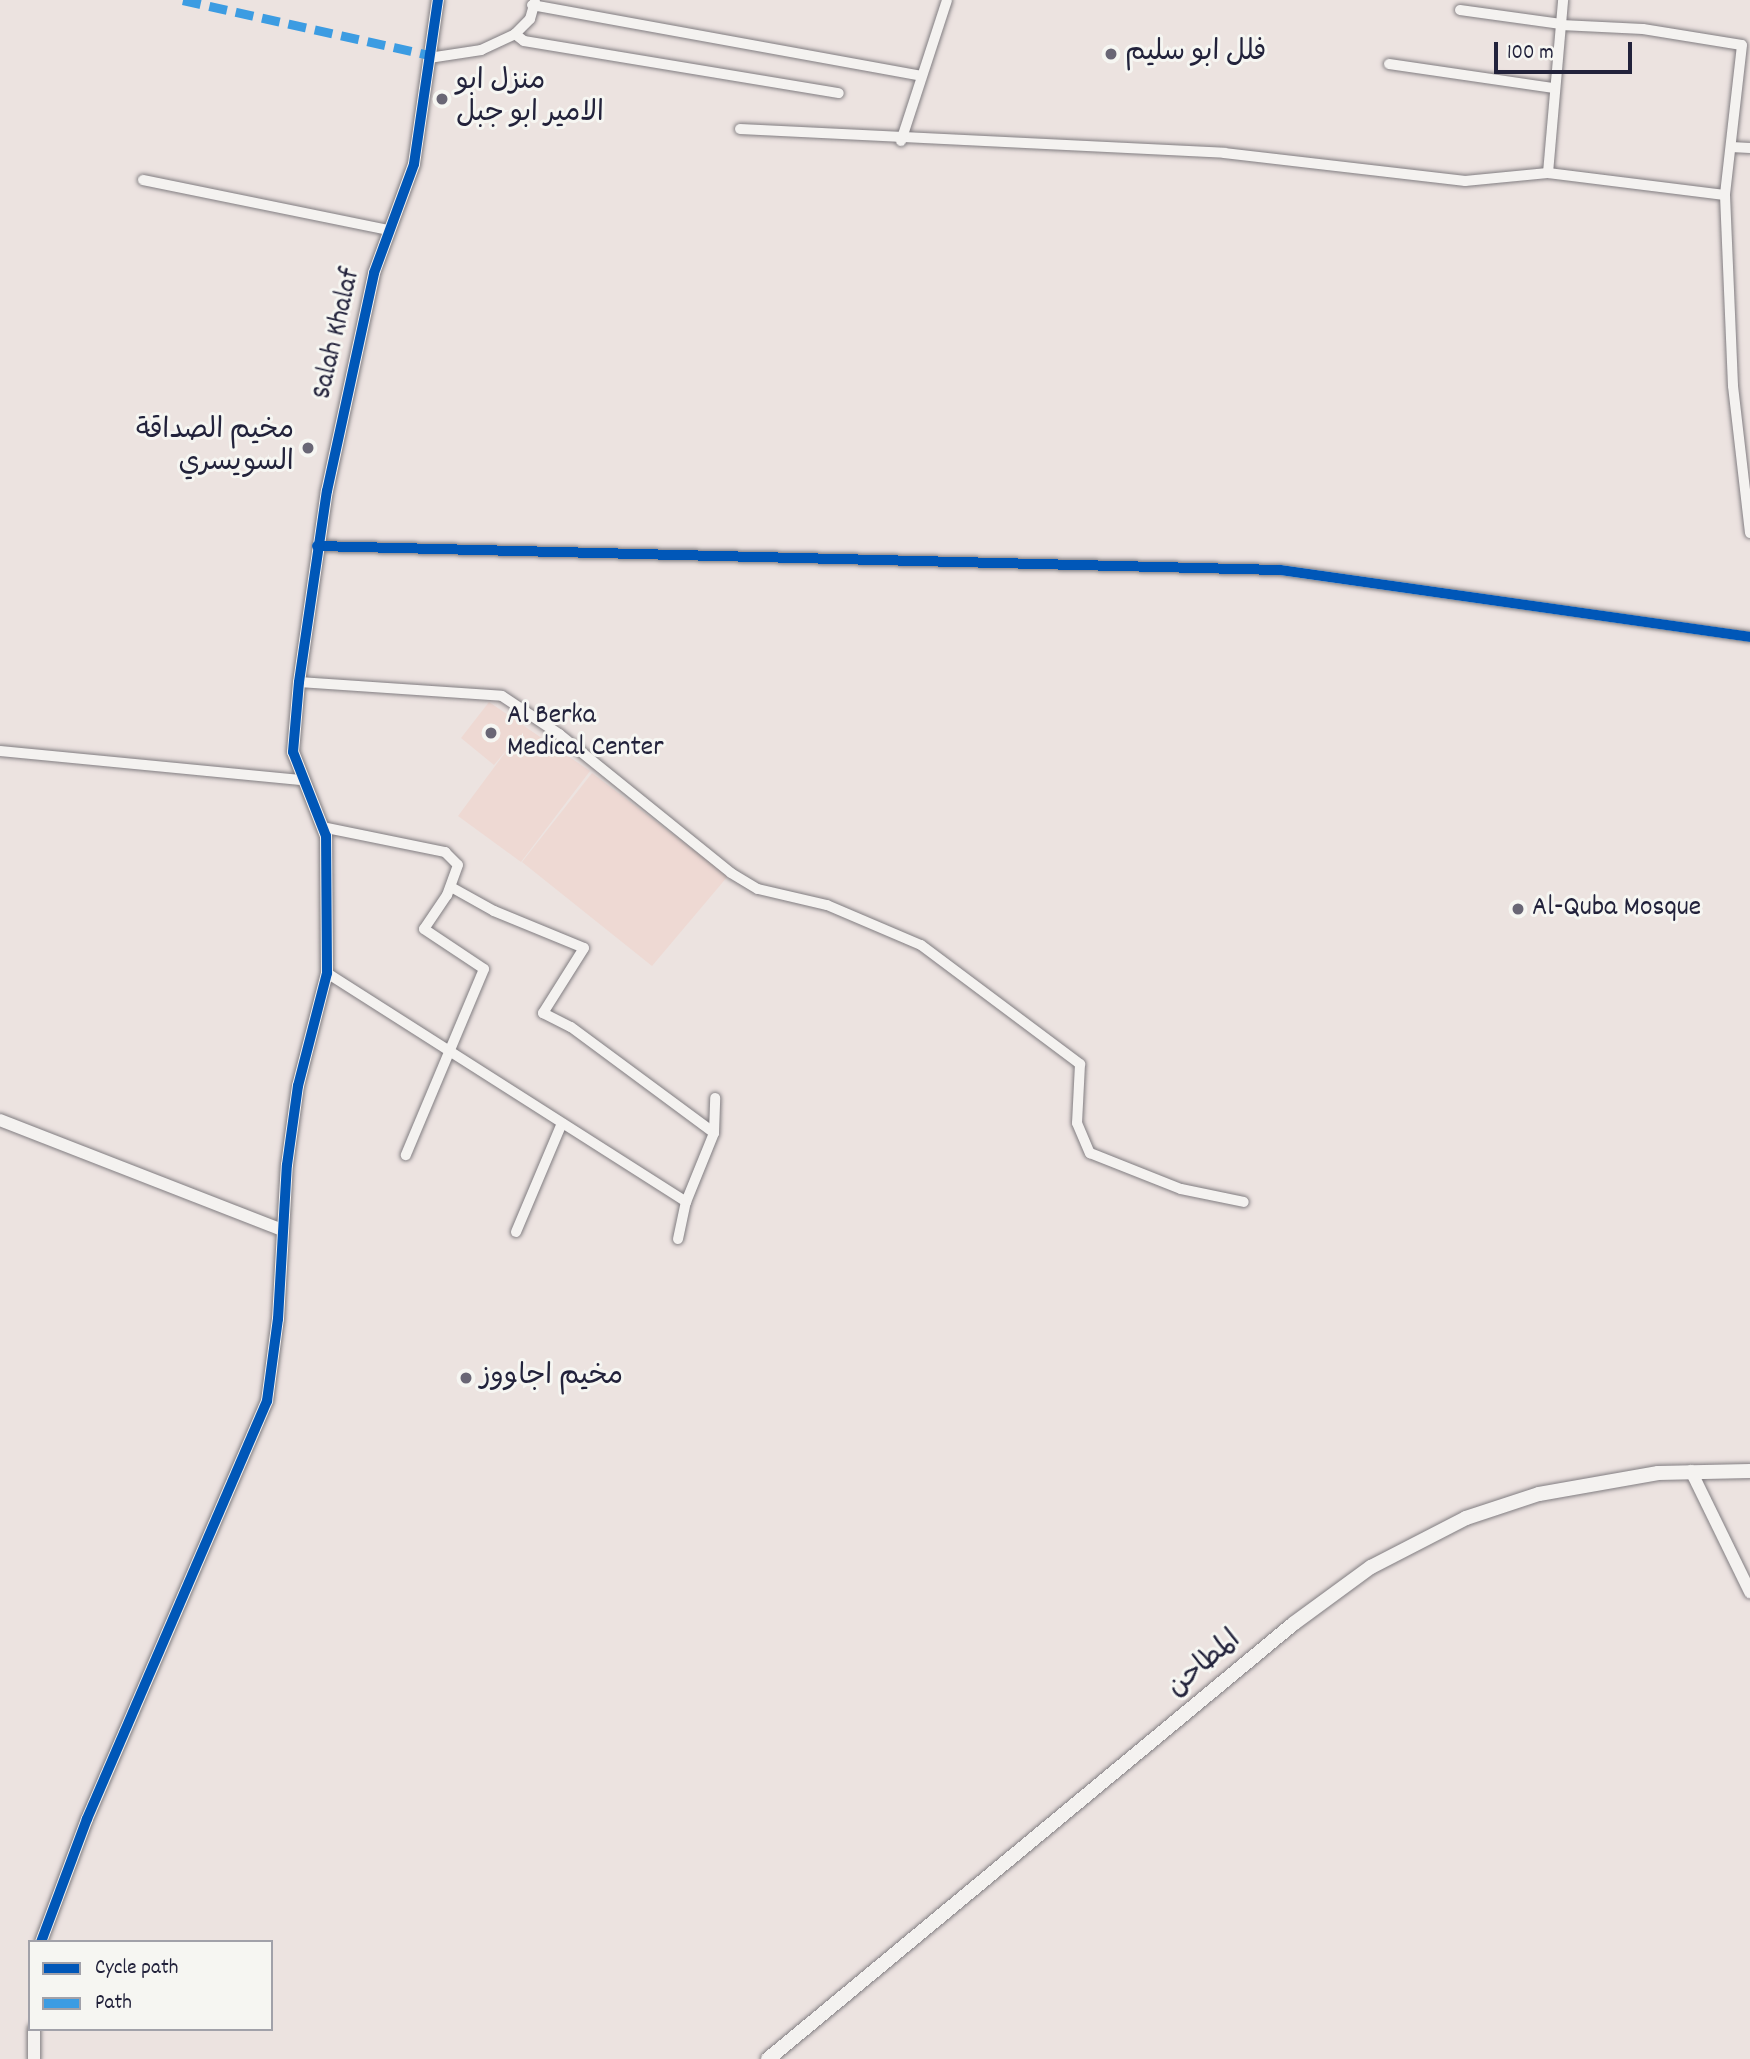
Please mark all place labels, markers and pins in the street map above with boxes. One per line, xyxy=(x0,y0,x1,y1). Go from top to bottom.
place label: فلل ابو سليم xyxy=(1125,37,1266,71)
marker: فلل ابو سليم xyxy=(1103,46,1119,62)
place label: منزل ابو الامير ابو جبل xyxy=(456,66,604,132)
marker: منزل ابو الامير ابو جبل xyxy=(434,91,450,107)
place label: مخيم الصداقة السويسري xyxy=(136,415,294,481)
marker: مخيم الصداقة السويسري xyxy=(300,440,316,456)
place label: Al Berka Medical Center xyxy=(507,700,664,766)
marker: Al Berka Medical Center xyxy=(481,723,501,743)
place label: Al-Quba Mosque xyxy=(1532,892,1701,926)
marker: Al-Quba Mosque xyxy=(1510,901,1526,917)
place label: مخيم اجاووز xyxy=(480,1361,623,1395)
marker: مخيم اجاووز xyxy=(458,1370,474,1386)

